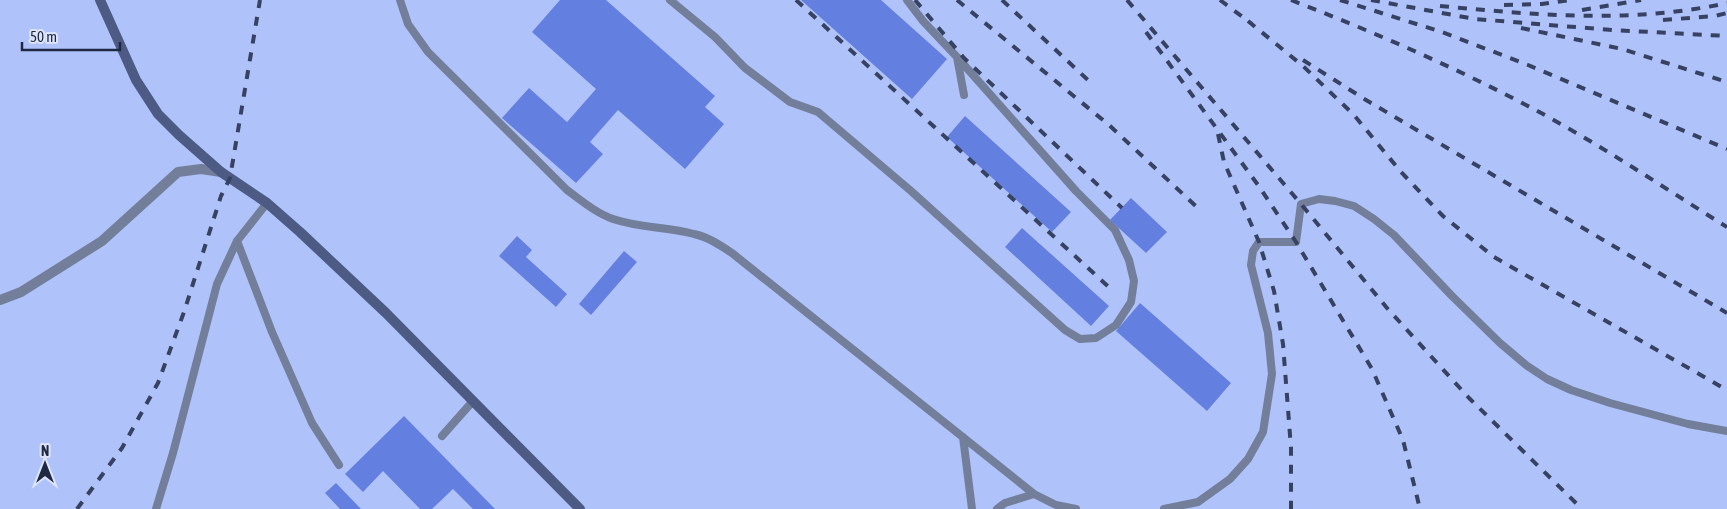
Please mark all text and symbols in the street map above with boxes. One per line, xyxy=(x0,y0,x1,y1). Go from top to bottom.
scale bar xyxy=(22,20,120,52)
text: 50 m xyxy=(30,28,57,45)
north arrow xyxy=(20,439,70,489)
text: N xyxy=(41,443,49,459)

